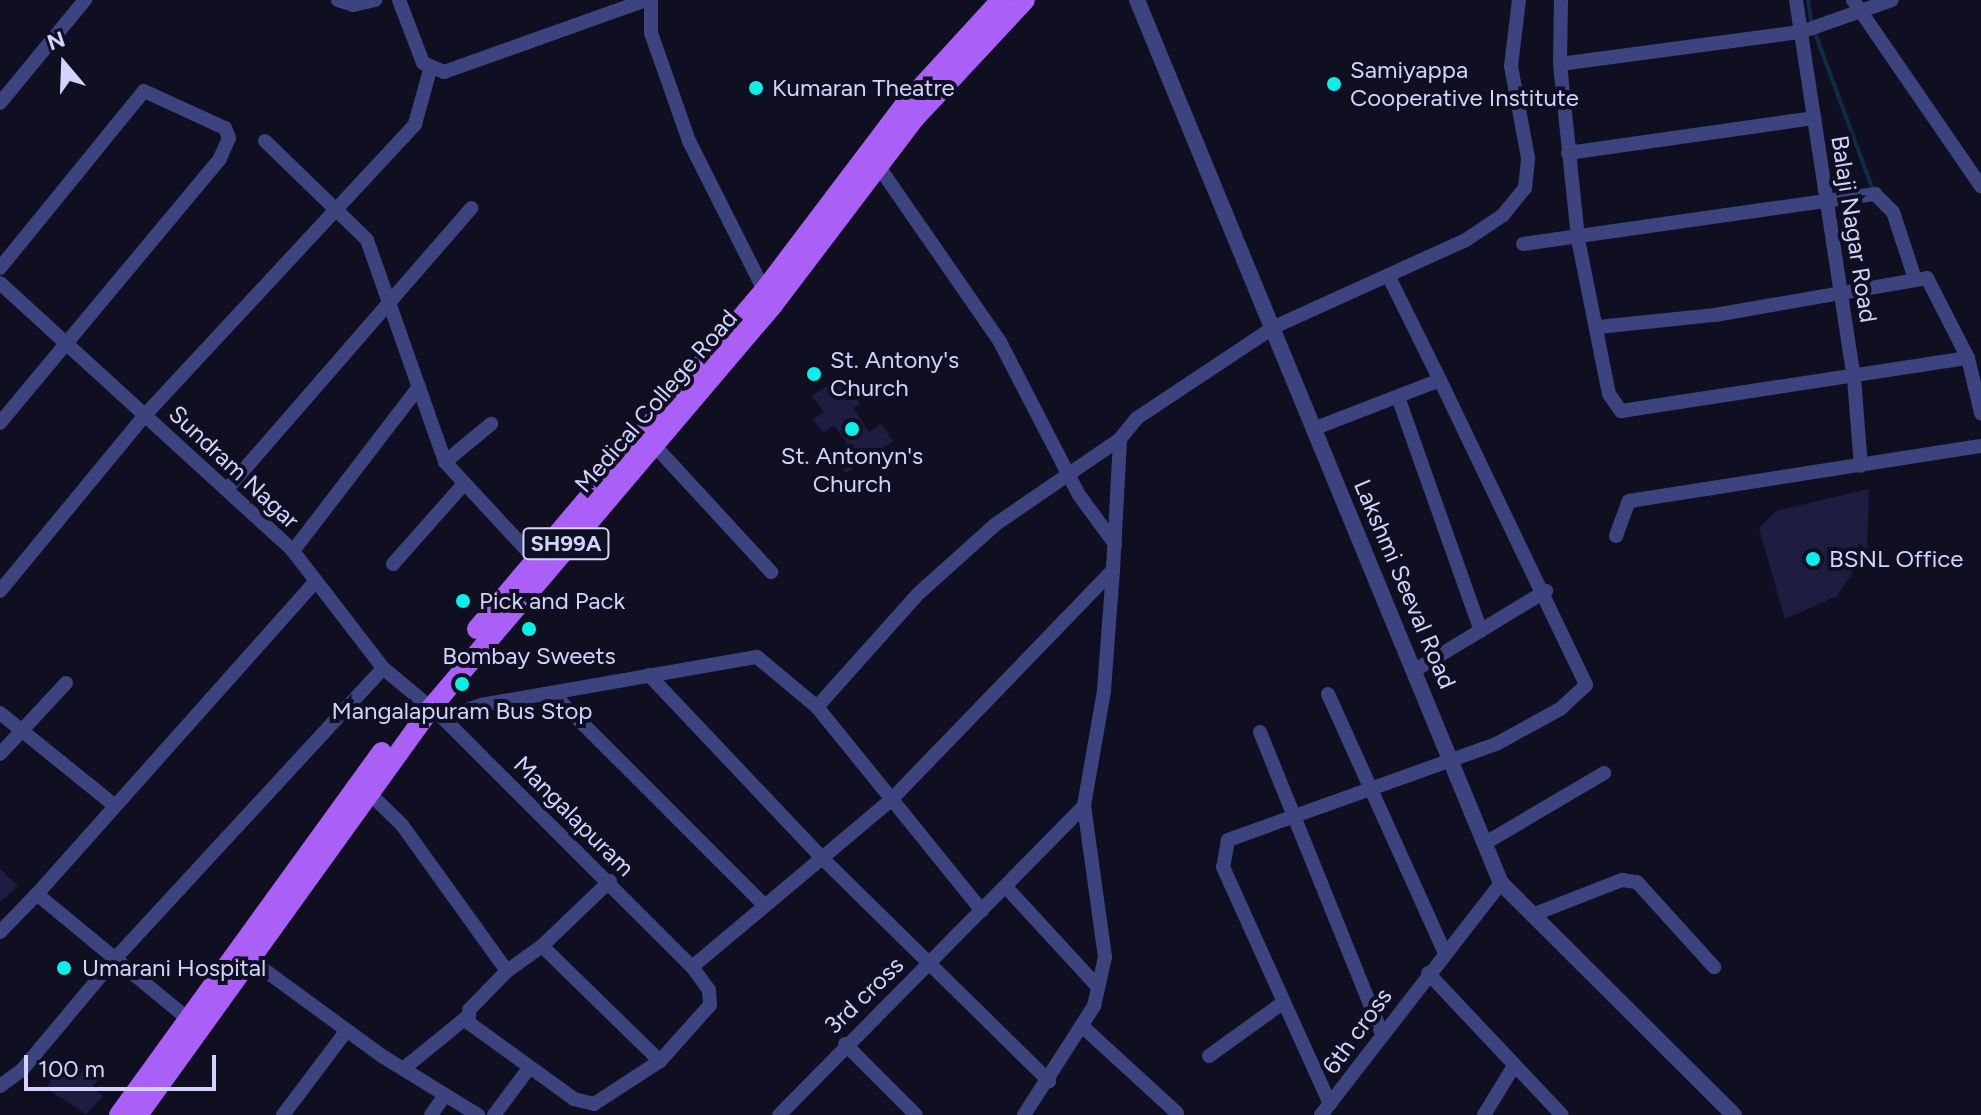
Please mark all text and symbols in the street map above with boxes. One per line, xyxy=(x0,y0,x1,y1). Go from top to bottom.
north arrow xyxy=(24,24,104,104)
text: N xyxy=(44,25,68,56)
place label: Samiyappa Cooperative Institute xyxy=(1350,56,1579,112)
place label: Kumaran Theatre xyxy=(772,74,955,102)
marker: Samiyappa Cooperative Institute xyxy=(1325,75,1343,93)
marker: Kumaran Theatre xyxy=(747,79,765,97)
street label: Balaji Nagar Road xyxy=(1825,134,1883,324)
street label: Medical College Road xyxy=(569,304,743,498)
place label: St. Antony's Church xyxy=(830,346,959,402)
marker: St. Antony's Church xyxy=(805,365,823,383)
street label: Sundram Nagar xyxy=(163,399,305,535)
marker: St. Antonyn's Church xyxy=(843,420,861,438)
place label: St. Antonyn's Church xyxy=(781,442,923,498)
street label: Lakshmi Seeval Road xyxy=(1348,475,1462,693)
road number: SH99A xyxy=(522,526,610,562)
place label: BSNL Office xyxy=(1829,545,1963,573)
marker: BSNL Office xyxy=(1804,550,1822,568)
place label: Pick and Pack xyxy=(479,587,625,615)
marker: Pick and Pack xyxy=(454,592,472,610)
marker: Bombay Sweets xyxy=(520,620,538,638)
place label: Bombay Sweets xyxy=(442,642,616,670)
marker: Mangalapuram Bus Stop xyxy=(453,675,471,693)
place label: Mangalapuram Bus Stop xyxy=(331,697,593,725)
street label: Mangalapuram xyxy=(508,750,640,882)
street label: 3rd cross xyxy=(819,950,909,1040)
place label: Umarani Hospital xyxy=(82,954,266,982)
marker: Umarani Hospital xyxy=(53,957,75,979)
street label: 6th cross xyxy=(1316,982,1398,1080)
scale bar xyxy=(28,1039,220,1089)
text: 100 m xyxy=(38,1054,105,1083)

